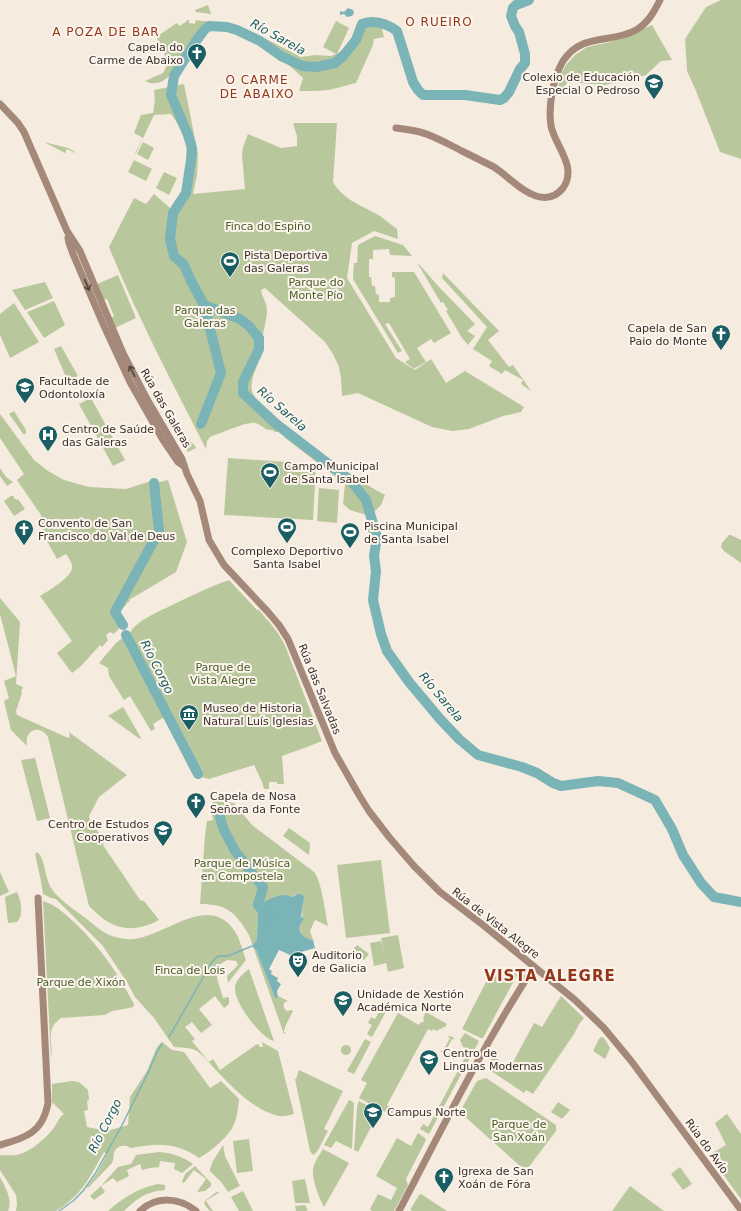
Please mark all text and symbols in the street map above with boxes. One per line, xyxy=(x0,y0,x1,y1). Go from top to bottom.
district label: O RUEIRO xyxy=(405,15,473,29)
water label: Río Sarela xyxy=(248,16,308,58)
district label: A POZA DE BAR xyxy=(52,25,160,39)
place label: Capela do Carme de Abaixo xyxy=(89,41,183,67)
church icon: Capela do Carme de Abaixo xyxy=(186,42,208,70)
place label: Colexio de Educación Especial O Pedroso xyxy=(522,71,640,97)
school or university icon: Colexio de Educación Especial O Pedroso xyxy=(643,72,665,100)
district label: O CARME DE ABAIXO xyxy=(220,73,294,101)
park label: Finca do Espiño xyxy=(225,220,311,233)
place label: Pista Deportiva das Galeras xyxy=(244,249,328,275)
sports icon: Pista Deportiva das Galeras xyxy=(219,250,241,278)
park label: Parque do Monte Pío xyxy=(288,276,344,302)
one-way arrow xyxy=(83,278,91,290)
park label: Parque das Galeras xyxy=(175,304,236,330)
place label: Capela de San Paio do Monte xyxy=(628,322,707,348)
church icon: Capela de San Paio do Monte xyxy=(710,323,732,351)
one-way arrow xyxy=(128,365,135,377)
street label: Rúa das Galeras xyxy=(138,366,194,450)
place label: Facultade de Odontoloxía xyxy=(39,375,109,401)
school or university icon: Facultade de Odontoloxía xyxy=(14,376,36,404)
water label: Río Sarela xyxy=(254,384,310,434)
place label: Centro de Saúde das Galeras xyxy=(62,423,154,449)
hospital icon: Centro de Saúde das Galeras xyxy=(37,424,59,452)
place label: Campo Municipal de Santa Isabel xyxy=(284,460,379,486)
sports icon: Campo Municipal de Santa Isabel xyxy=(259,461,281,489)
sports icon: Complexo Deportivo Santa Isabel xyxy=(276,516,298,544)
place label: Convento de San Francisco do Val de Deus xyxy=(38,517,176,543)
church icon: Convento de San Francisco do Val de Deus xyxy=(13,518,35,546)
place label: Piscina Municipal de Santa Isabel xyxy=(364,520,458,546)
sports icon: Piscina Municipal de Santa Isabel xyxy=(339,521,361,549)
place label: Complexo Deportivo Santa Isabel xyxy=(231,545,343,571)
water label: Río Corgo xyxy=(137,638,177,696)
street label: Rúa das Salvadas xyxy=(295,642,344,737)
park label: Parque de Vista Alegre xyxy=(190,661,256,687)
water label: Río Sarela xyxy=(416,669,466,725)
place label: Museo de Historia Natural Luís Iglesias xyxy=(203,702,314,728)
museum icon: Museo de Historia Natural Luís Iglesias xyxy=(178,703,200,731)
place label: Capela de Nosa Señora da Fonte xyxy=(210,790,300,816)
church icon: Capela de Nosa Señora da Fonte xyxy=(185,791,207,819)
place label: Centro de Estudos Cooperativos xyxy=(48,818,149,844)
school or university icon: Centro de Estudos Cooperativos xyxy=(152,819,174,847)
park label: Parque de Música en Compostela xyxy=(194,857,290,883)
street label: Rúa de Vista Alegre xyxy=(449,885,542,962)
place label: Auditorio de Galicia xyxy=(312,949,366,975)
theatre icon: Auditorio de Galicia xyxy=(287,950,309,978)
park label: Finca de Lois xyxy=(155,964,226,977)
district label: VISTA ALEGRE xyxy=(484,967,616,985)
park label: Parque de Xixón xyxy=(36,976,126,989)
place label: Unidade de Xestión Académica Norte xyxy=(357,988,464,1014)
school or university icon: Unidade de Xestión Académica Norte xyxy=(332,989,354,1017)
place label: Centro de Linguas Modernas xyxy=(443,1047,543,1073)
school or university icon: Centro de Linguas Modernas xyxy=(418,1048,440,1076)
water label: Río Corgo xyxy=(85,1097,125,1155)
school or university icon: Campus Norte xyxy=(362,1101,384,1129)
place label: Campus Norte xyxy=(387,1106,466,1119)
street label: Rúa do Avío xyxy=(682,1116,731,1177)
park label: Parque de San Xoán xyxy=(491,1118,547,1144)
place label: Igrexa de San Xoán de Fóra xyxy=(458,1165,534,1191)
church icon: Igrexa de San Xoán de Fóra xyxy=(433,1166,455,1194)

